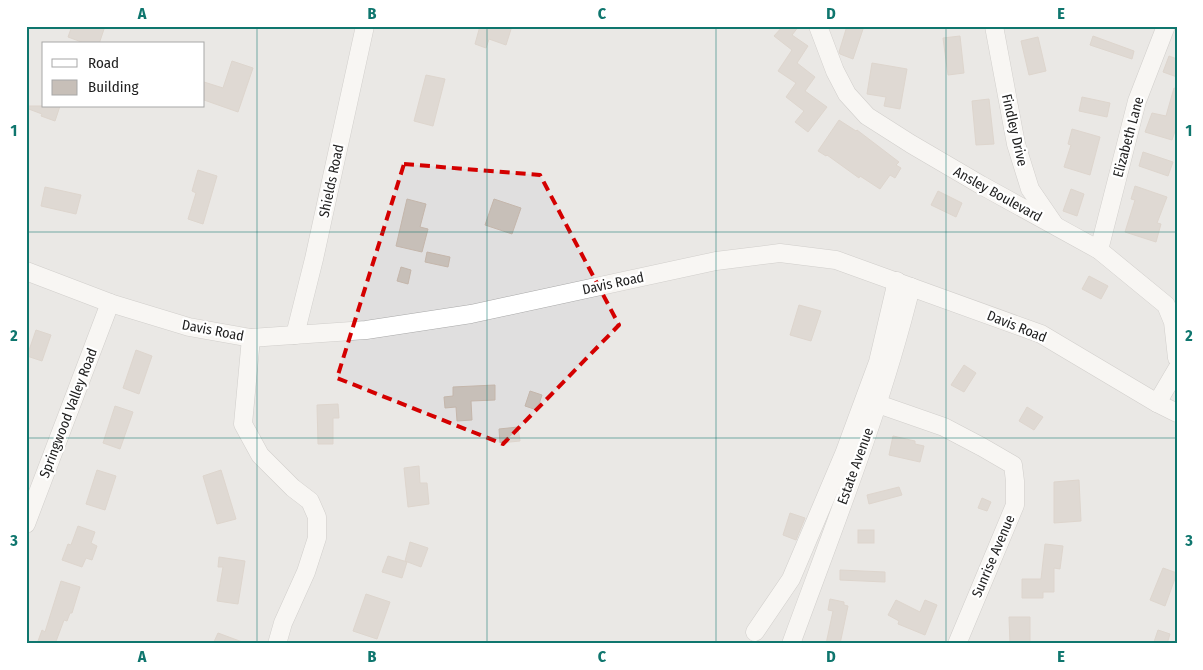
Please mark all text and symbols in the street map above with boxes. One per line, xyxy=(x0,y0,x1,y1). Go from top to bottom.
text: A xyxy=(137,4,147,23)
text: B xyxy=(368,4,377,23)
text: C xyxy=(598,4,607,23)
text: D xyxy=(826,4,836,23)
text: E xyxy=(1057,4,1065,23)
legend xyxy=(42,42,205,108)
text: Road xyxy=(88,54,119,72)
text: Building xyxy=(88,78,139,96)
street label: Findley Drive xyxy=(998,92,1031,168)
street label: Elizabeth Lane xyxy=(1110,95,1147,179)
text: 1 xyxy=(11,121,17,140)
text: 1 xyxy=(1186,121,1192,140)
street label: Shields Road xyxy=(315,143,348,219)
street label: Ansley Boulevard xyxy=(951,163,1045,226)
street label: Davis Road xyxy=(581,269,646,298)
street label: Davis Road xyxy=(985,307,1049,346)
street label: Davis Road xyxy=(181,316,245,345)
text: 2 xyxy=(9,326,18,345)
text: 2 xyxy=(1184,326,1193,345)
street label: Springwood Valley Road xyxy=(36,346,101,480)
street label: Estate Avenue xyxy=(834,425,877,507)
street label: Sunrise Avenue xyxy=(968,512,1019,600)
text: 3 xyxy=(9,531,18,550)
text: 3 xyxy=(1184,531,1193,550)
text: A xyxy=(137,647,147,666)
text: B xyxy=(368,647,377,666)
text: C xyxy=(598,647,607,666)
text: D xyxy=(826,647,836,666)
text: E xyxy=(1057,647,1065,666)

